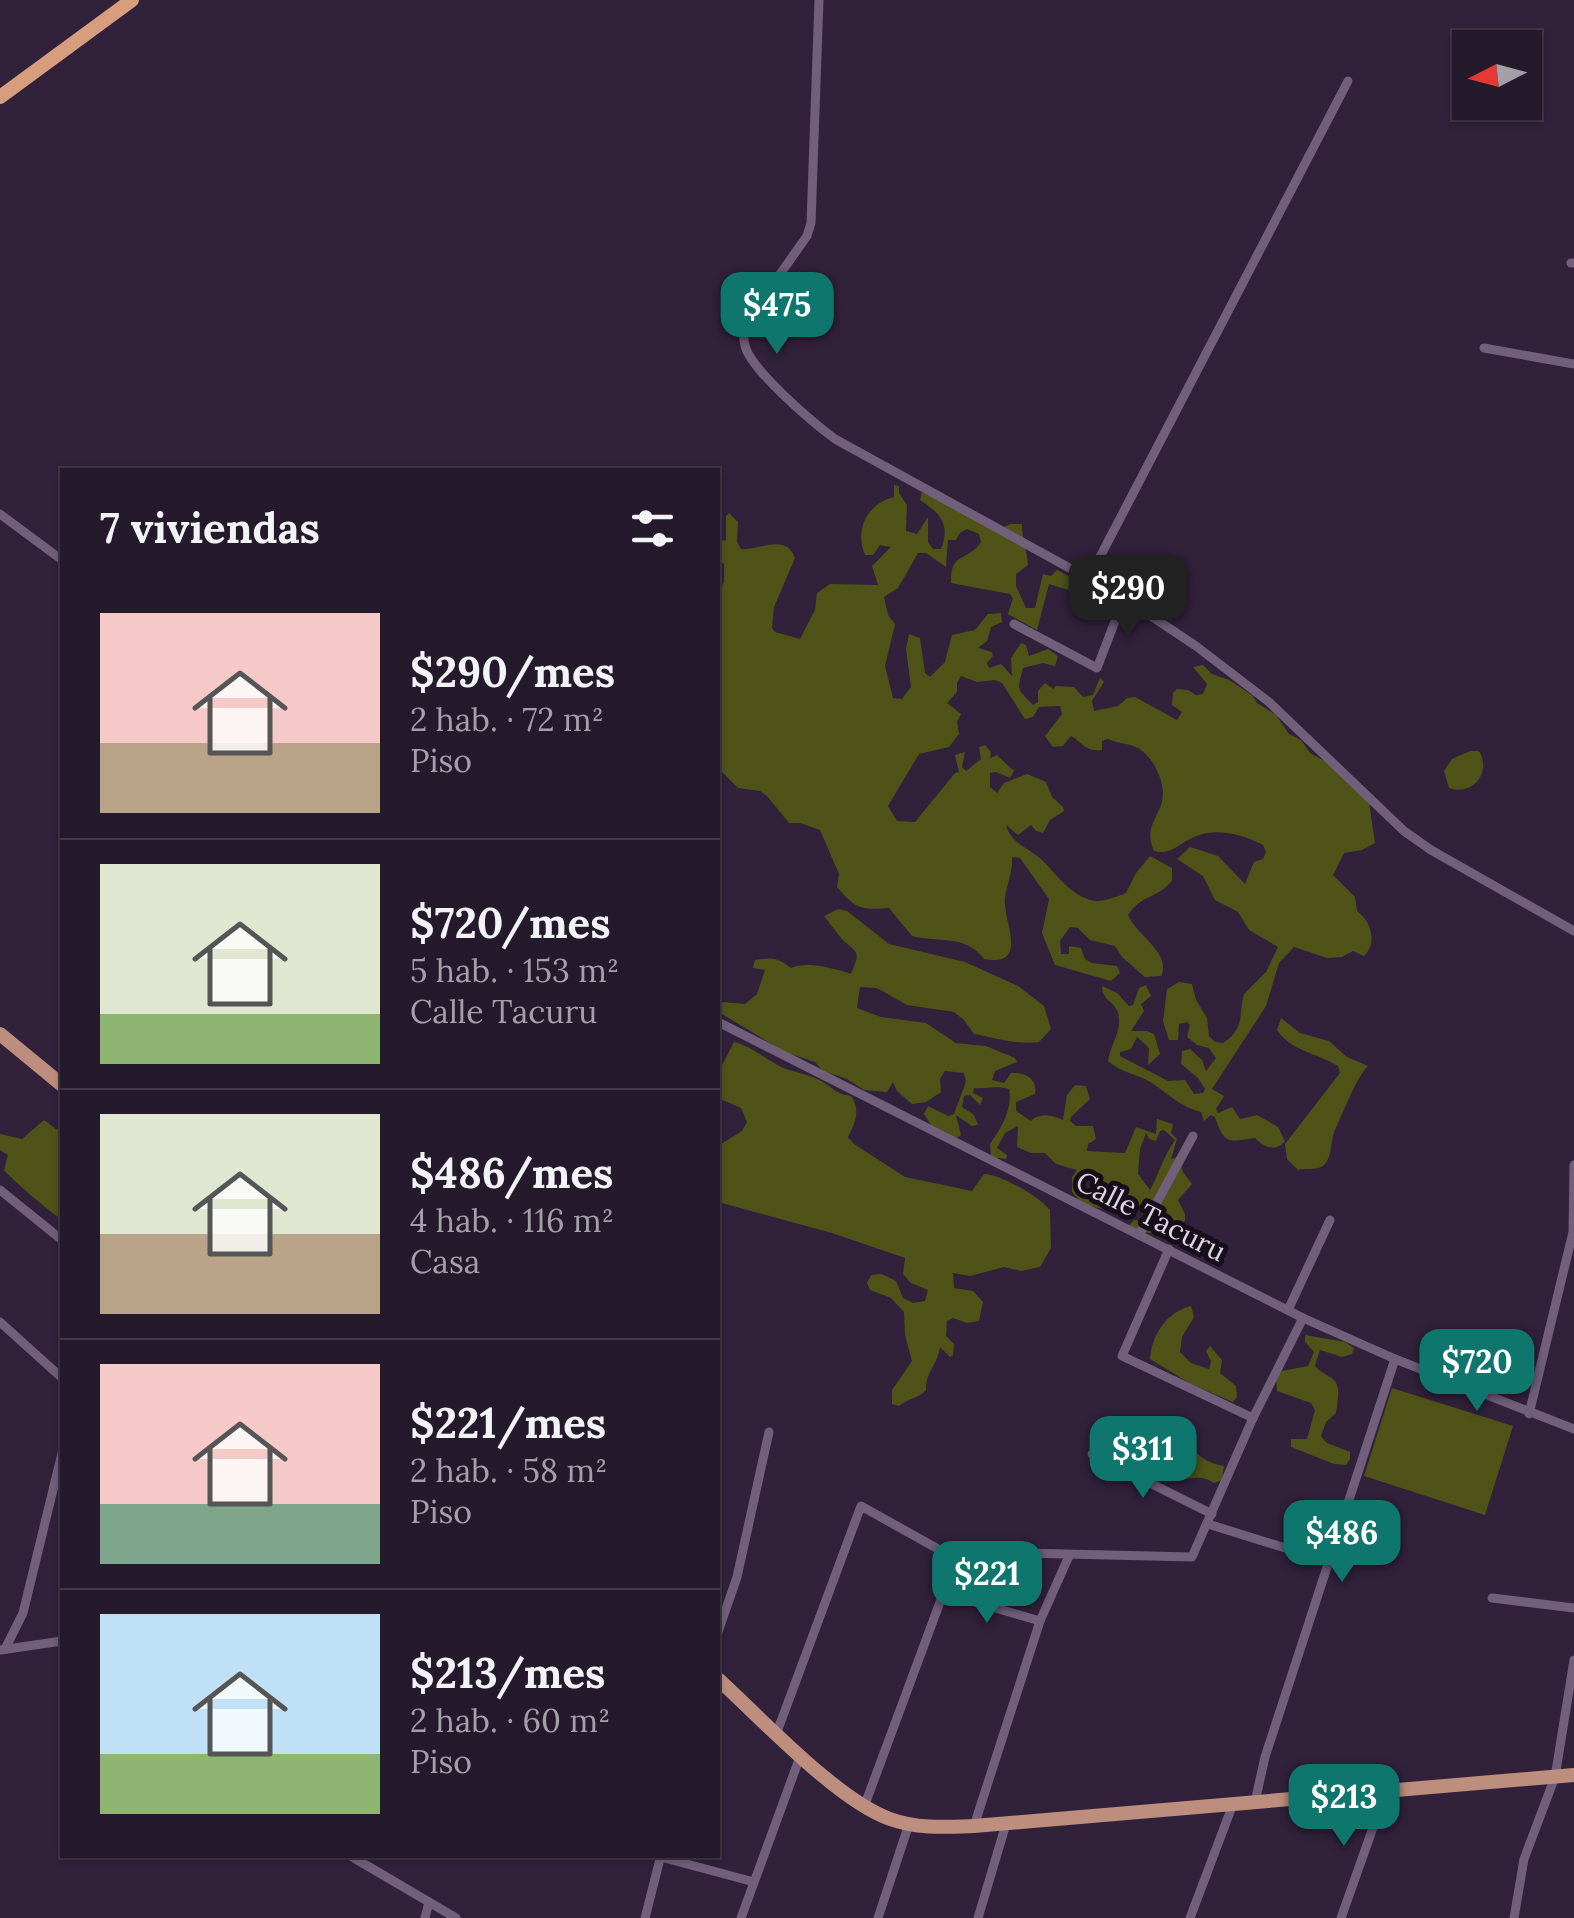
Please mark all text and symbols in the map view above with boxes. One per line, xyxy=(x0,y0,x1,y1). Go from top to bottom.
north arrow xyxy=(1452,30,1542,120)
map controls xyxy=(1452,30,1542,120)
pin: $475 xyxy=(718,272,836,357)
text: $475 xyxy=(743,284,811,325)
text: 7 viviendas xyxy=(100,501,320,555)
icon: filters xyxy=(625,501,680,556)
pin: $290 xyxy=(1069,555,1187,640)
text: $290 xyxy=(1091,567,1165,608)
text: $290/mes xyxy=(410,645,615,699)
icon: home xyxy=(180,653,300,773)
text: 2 hab. · 72 m² xyxy=(410,699,604,740)
text: Piso xyxy=(410,740,472,781)
text: $720/mes xyxy=(410,896,611,950)
icon: home xyxy=(180,904,300,1024)
text: 5 hab. · 153 m² xyxy=(410,950,619,991)
text: Calle Tacuru xyxy=(410,991,597,1032)
text: $486/mes xyxy=(410,1146,613,1200)
icon: home xyxy=(180,1154,300,1274)
street label: Calle Tacuru xyxy=(1070,1163,1232,1269)
text: 4 hab. · 116 m² xyxy=(410,1200,614,1241)
text: Casa xyxy=(410,1241,480,1282)
pin: $720 xyxy=(1418,1329,1536,1414)
text: $720 xyxy=(1441,1341,1513,1382)
text: $221/mes xyxy=(410,1396,606,1450)
icon: home xyxy=(180,1404,300,1524)
pin: $311 xyxy=(1084,1416,1202,1501)
text: $311 xyxy=(1112,1428,1174,1469)
text: 2 hab. · 58 m² xyxy=(410,1450,607,1491)
text: Piso xyxy=(410,1491,472,1532)
pin: $486 xyxy=(1283,1500,1401,1585)
text: $486 xyxy=(1305,1512,1379,1553)
pin: $221 xyxy=(928,1541,1046,1626)
text: $221 xyxy=(954,1553,1020,1594)
text: $213/mes xyxy=(410,1646,605,1700)
icon: home xyxy=(180,1654,300,1774)
text: 2 hab. · 60 m² xyxy=(410,1700,610,1741)
text: Piso xyxy=(410,1741,472,1782)
pin: $213 xyxy=(1285,1764,1403,1849)
text: $213 xyxy=(1311,1776,1377,1817)

